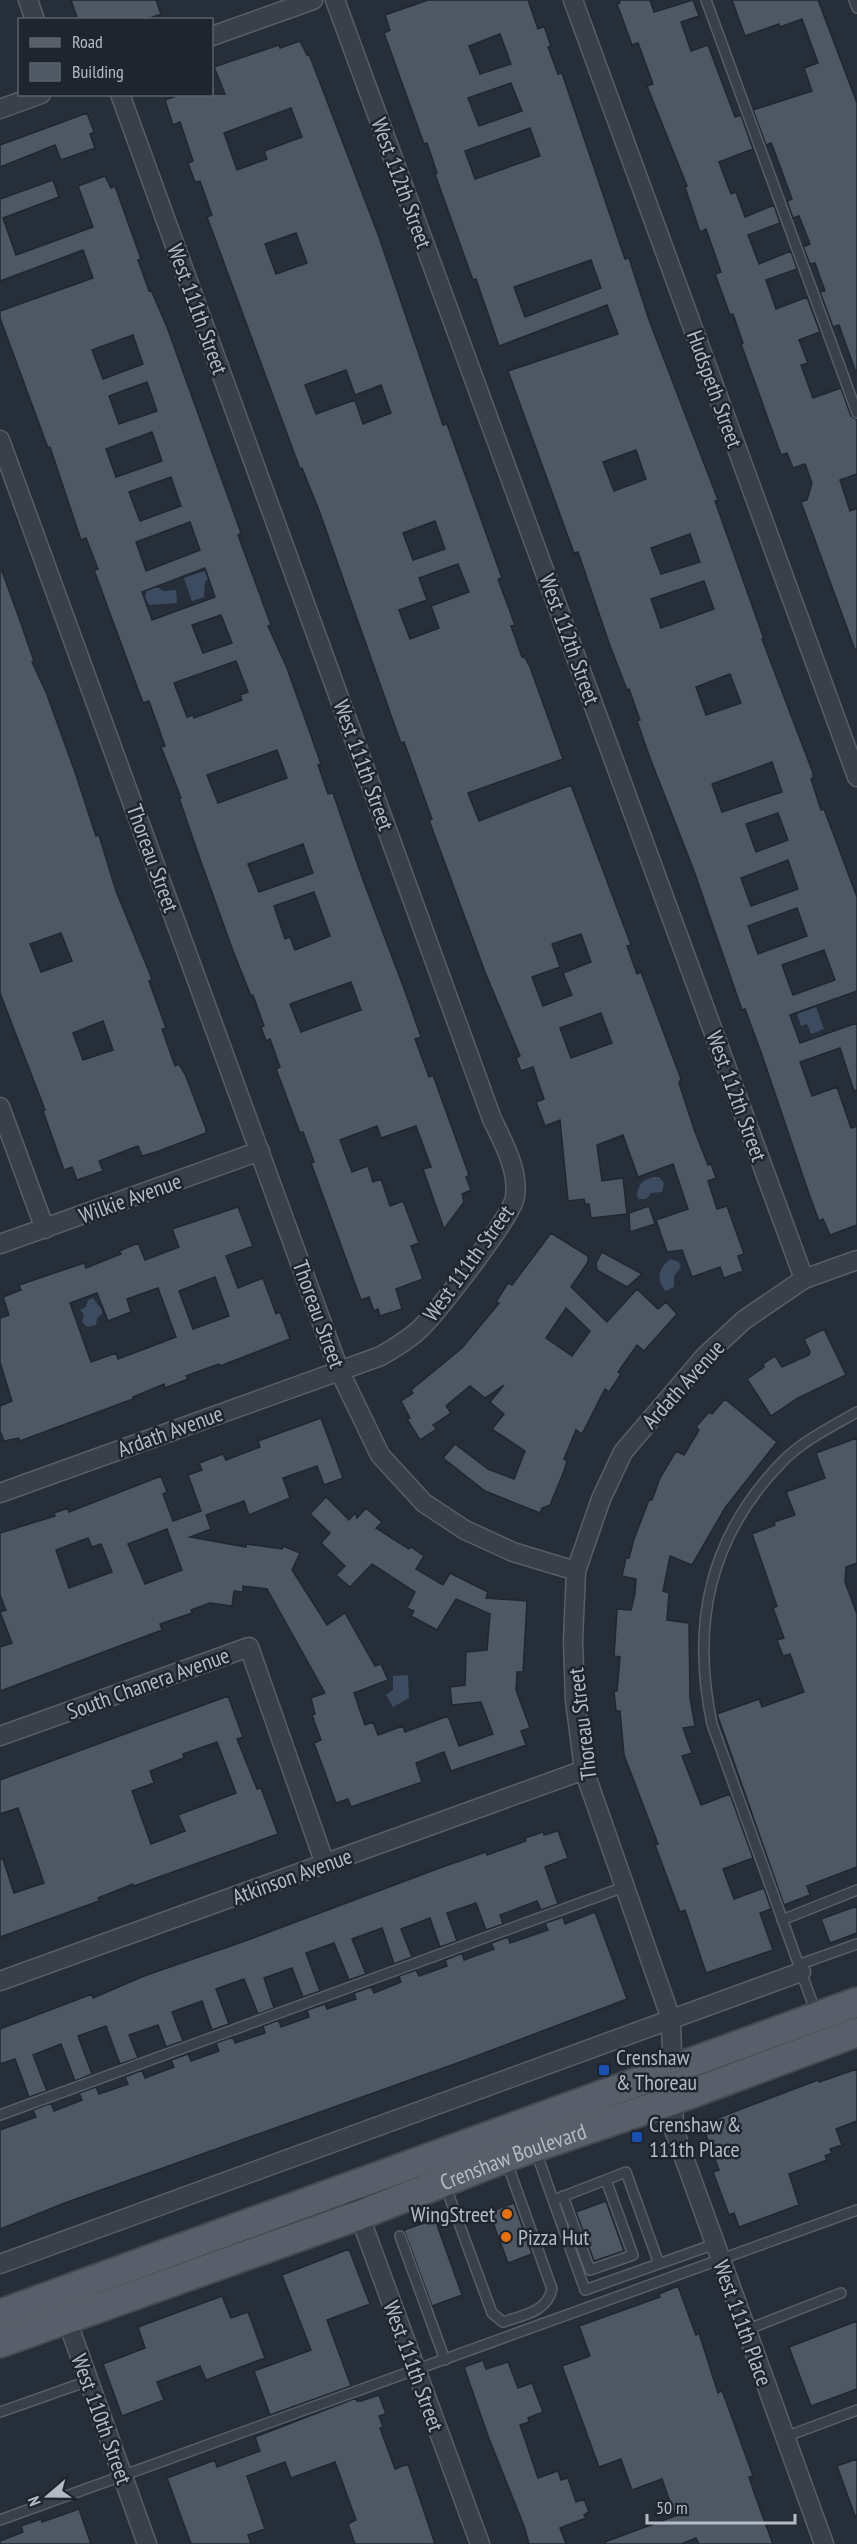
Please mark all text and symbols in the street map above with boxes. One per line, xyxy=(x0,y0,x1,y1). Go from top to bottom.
legend xyxy=(18,18,213,96)
text: Road xyxy=(72,30,103,53)
text: Building xyxy=(72,60,124,83)
street label: West 112th Street xyxy=(365,114,439,252)
street label: West 111th Street xyxy=(161,240,235,378)
street label: Hudspeth Street xyxy=(681,326,749,452)
street label: West 112th Street xyxy=(533,570,607,708)
street label: West 111th Street xyxy=(327,696,401,834)
street label: Thoreau Street xyxy=(121,800,185,916)
street label: West 112th Street xyxy=(700,1027,774,1165)
street label: Wilkie Avenue xyxy=(75,1167,185,1229)
street label: West 111th Street xyxy=(416,1199,520,1327)
street label: Thoreau Street xyxy=(287,1256,351,1372)
street label: Ardath Avenue xyxy=(636,1334,730,1434)
street label: Ardath Avenue xyxy=(113,1399,227,1463)
street label: South Chanera Avenue xyxy=(63,1641,233,1725)
street label: Thoreau Street xyxy=(561,1666,603,1782)
street label: Atkinson Avenue xyxy=(228,1841,356,1911)
place label: Crenshaw & Thoreau xyxy=(616,2043,697,2096)
marker: Crenshaw & Thoreau xyxy=(597,2063,611,2077)
place label: Crenshaw & 111th Place xyxy=(649,2110,741,2163)
street label: Crenshaw Boulevard xyxy=(436,2117,590,2196)
marker: Crenshaw & 111th Place xyxy=(630,2130,644,2144)
place label: WingStreet xyxy=(411,2200,495,2228)
marker: WingStreet xyxy=(500,2207,514,2221)
place label: Pizza Hut xyxy=(518,2223,589,2251)
marker: Pizza Hut xyxy=(499,2230,513,2244)
street label: West 111th Place xyxy=(707,2256,779,2390)
street label: West 111th Street xyxy=(377,2297,451,2435)
street label: West 110th Street xyxy=(65,2350,139,2488)
north arrow xyxy=(18,2466,78,2526)
scale bar xyxy=(647,2487,796,2525)
text: N xyxy=(23,2494,45,2509)
text: 50 m xyxy=(656,2496,688,2519)

